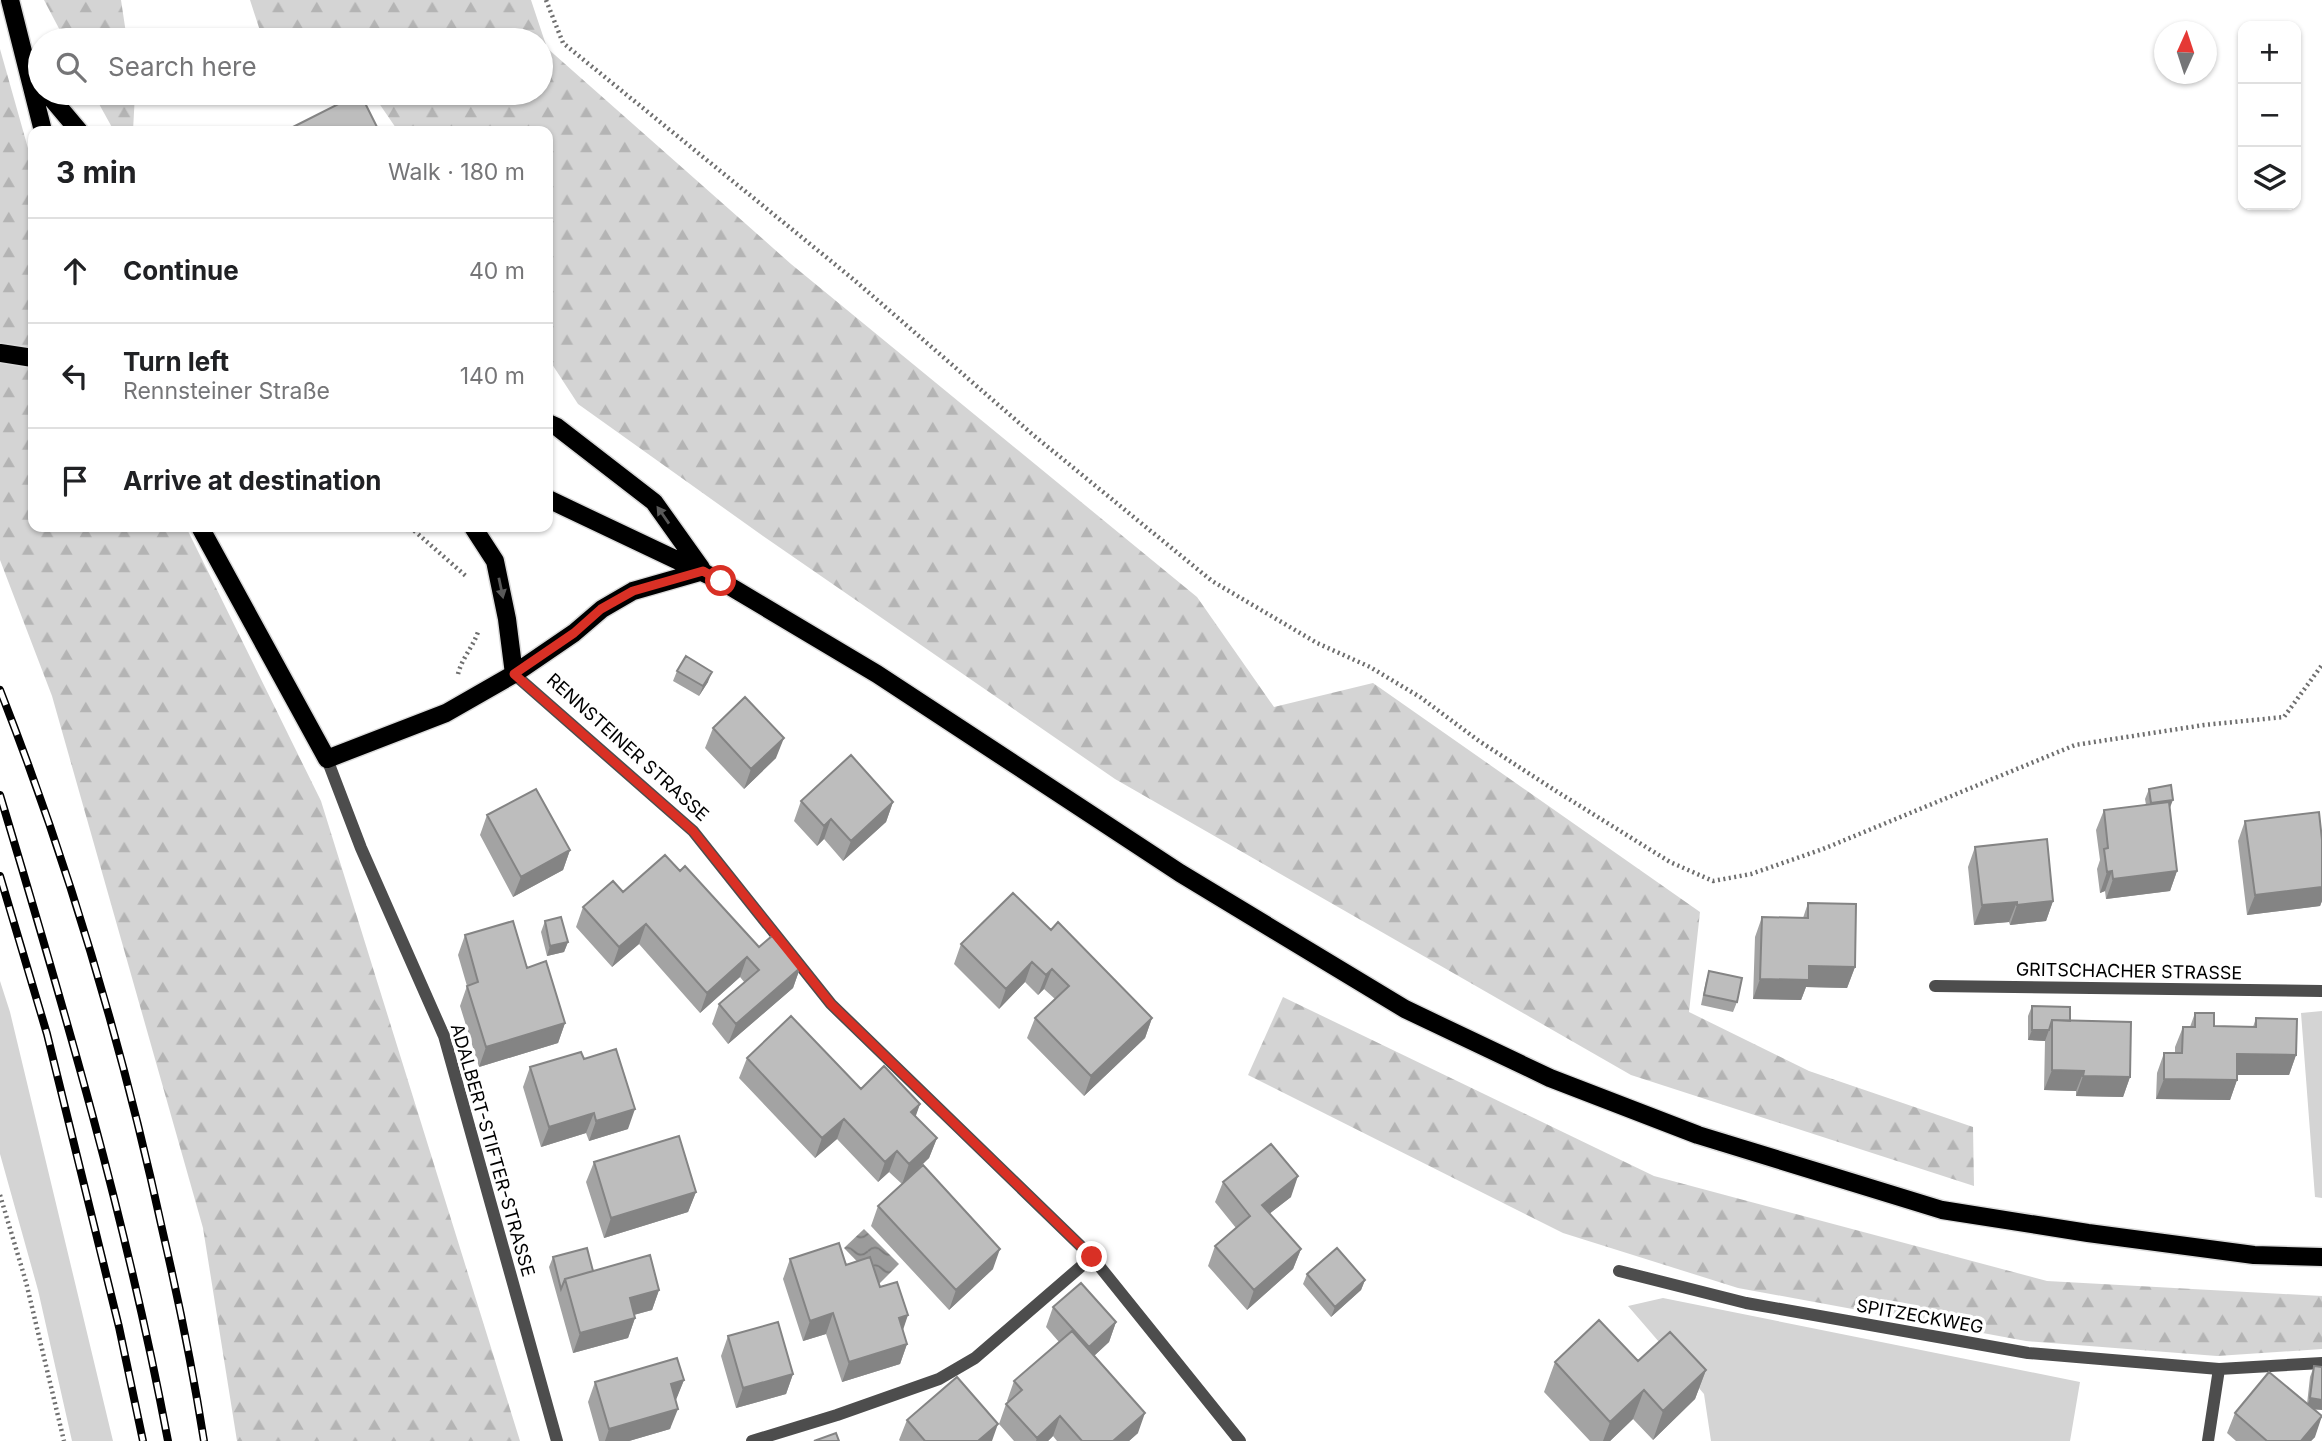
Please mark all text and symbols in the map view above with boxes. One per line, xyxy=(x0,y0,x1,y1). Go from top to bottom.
north arrow xyxy=(2154,21,2217,84)
map controls xyxy=(2238,21,2301,210)
button: + xyxy=(2238,21,2301,84)
search box xyxy=(28,28,553,105)
icon: search xyxy=(52,48,90,86)
text: Search here xyxy=(108,51,257,82)
button: − xyxy=(2238,84,2301,147)
button: layers xyxy=(2238,147,2301,210)
text: 3 min xyxy=(56,154,137,190)
text: Walk · 180 m xyxy=(388,158,525,186)
icon: ahead xyxy=(56,252,94,290)
text: Continue xyxy=(123,255,239,286)
text: 40 m xyxy=(469,257,525,285)
text: Turn left xyxy=(123,346,229,377)
icon: left xyxy=(56,357,94,395)
text: 140 m xyxy=(460,362,525,390)
text: Rennsteiner Straße xyxy=(123,377,330,405)
icon: arrive xyxy=(56,462,94,500)
text: Arrive at destination xyxy=(123,465,382,496)
one-way arrow xyxy=(656,506,670,524)
route start xyxy=(705,565,736,596)
one-way arrow xyxy=(495,577,506,599)
street label: RENNSTEINER STRASSE xyxy=(543,669,713,825)
street label: GRITSCHACHER STRASSE xyxy=(2016,959,2242,983)
street label: ADALBERT-STIFTER-STRASSE xyxy=(447,1021,539,1279)
route end xyxy=(1076,1241,1107,1272)
street label: SPITZECKWEG xyxy=(1855,1294,1985,1338)

